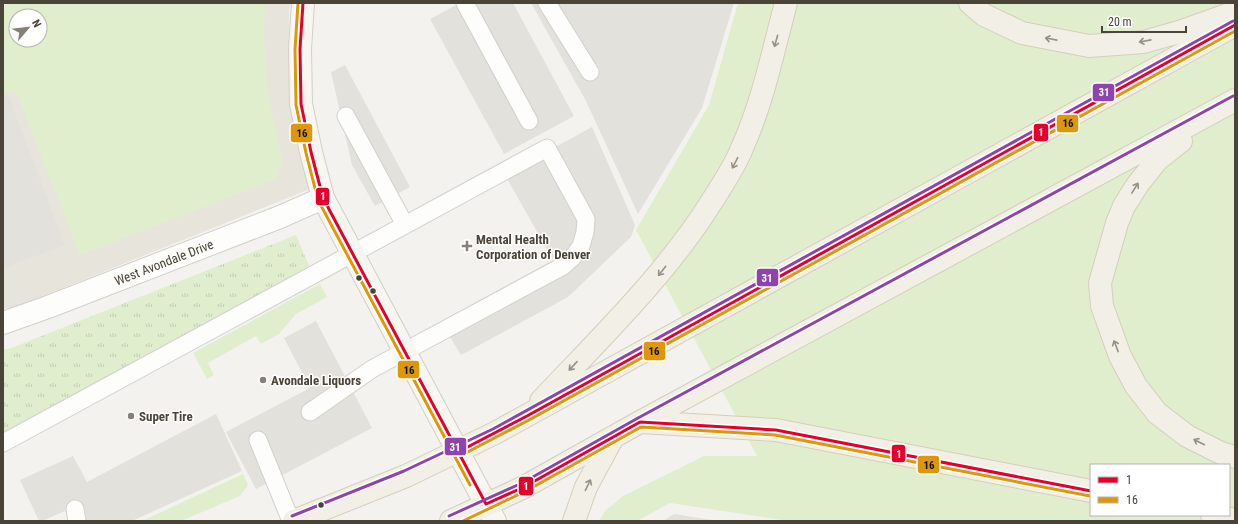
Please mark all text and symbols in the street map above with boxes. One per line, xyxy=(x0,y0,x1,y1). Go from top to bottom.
north arrow xyxy=(8,8,48,48)
scale bar xyxy=(1102,8,1186,34)
text: 20 m xyxy=(1108,15,1132,29)
text: N xyxy=(29,18,44,30)
one-way arrow xyxy=(772,34,779,47)
one-way arrow xyxy=(1045,34,1058,42)
one-way arrow xyxy=(1139,37,1152,45)
line badge: 31 xyxy=(1092,83,1115,102)
text: 31 xyxy=(1098,86,1110,99)
line badge: 16 xyxy=(1056,114,1079,133)
text: 16 xyxy=(1062,117,1074,130)
line badge: 16 xyxy=(290,123,313,143)
line badge: 1 xyxy=(1033,123,1049,142)
text: 1 xyxy=(1038,126,1044,139)
text: 16 xyxy=(296,127,308,140)
one-way arrow xyxy=(730,157,738,169)
one-way arrow xyxy=(1131,183,1139,194)
line badge: 1 xyxy=(315,187,330,206)
text: 1 xyxy=(320,190,326,203)
place label: Mental Health Corporation of Denver xyxy=(476,232,591,262)
street label: West Avondale Drive xyxy=(112,237,216,288)
marker: Mental Health Corporation of Denver xyxy=(461,240,473,252)
one-way arrow xyxy=(657,265,666,276)
line badge: 31 xyxy=(756,268,779,287)
text: 31 xyxy=(761,272,773,285)
unlabelled marker xyxy=(354,273,364,283)
unlabelled marker xyxy=(368,286,378,296)
line badge: 16 xyxy=(643,341,666,361)
one-way arrow xyxy=(1112,341,1120,353)
text: 16 xyxy=(648,345,660,358)
line badge: 16 xyxy=(397,360,420,379)
one-way arrow xyxy=(569,361,578,371)
text: 16 xyxy=(403,364,415,377)
place label: Avondale Liquors xyxy=(271,373,361,388)
marker: Avondale Liquors xyxy=(258,375,268,385)
place label: Super Tire xyxy=(139,409,193,424)
marker: Super Tire xyxy=(126,411,136,421)
line badge: 31 xyxy=(444,437,467,456)
one-way arrow xyxy=(1193,438,1205,445)
text: 31 xyxy=(449,441,461,454)
line badge: 1 xyxy=(891,444,906,463)
text: 1 xyxy=(896,448,902,461)
line badge: 16 xyxy=(917,455,940,474)
text: 16 xyxy=(923,459,935,472)
legend xyxy=(1090,464,1230,516)
text: 1 xyxy=(1126,473,1132,487)
line badge: 1 xyxy=(518,476,534,496)
one-way arrow xyxy=(584,479,592,491)
text: 1 xyxy=(523,480,529,493)
text: 16 xyxy=(1126,493,1138,507)
unlabelled marker xyxy=(316,500,326,510)

